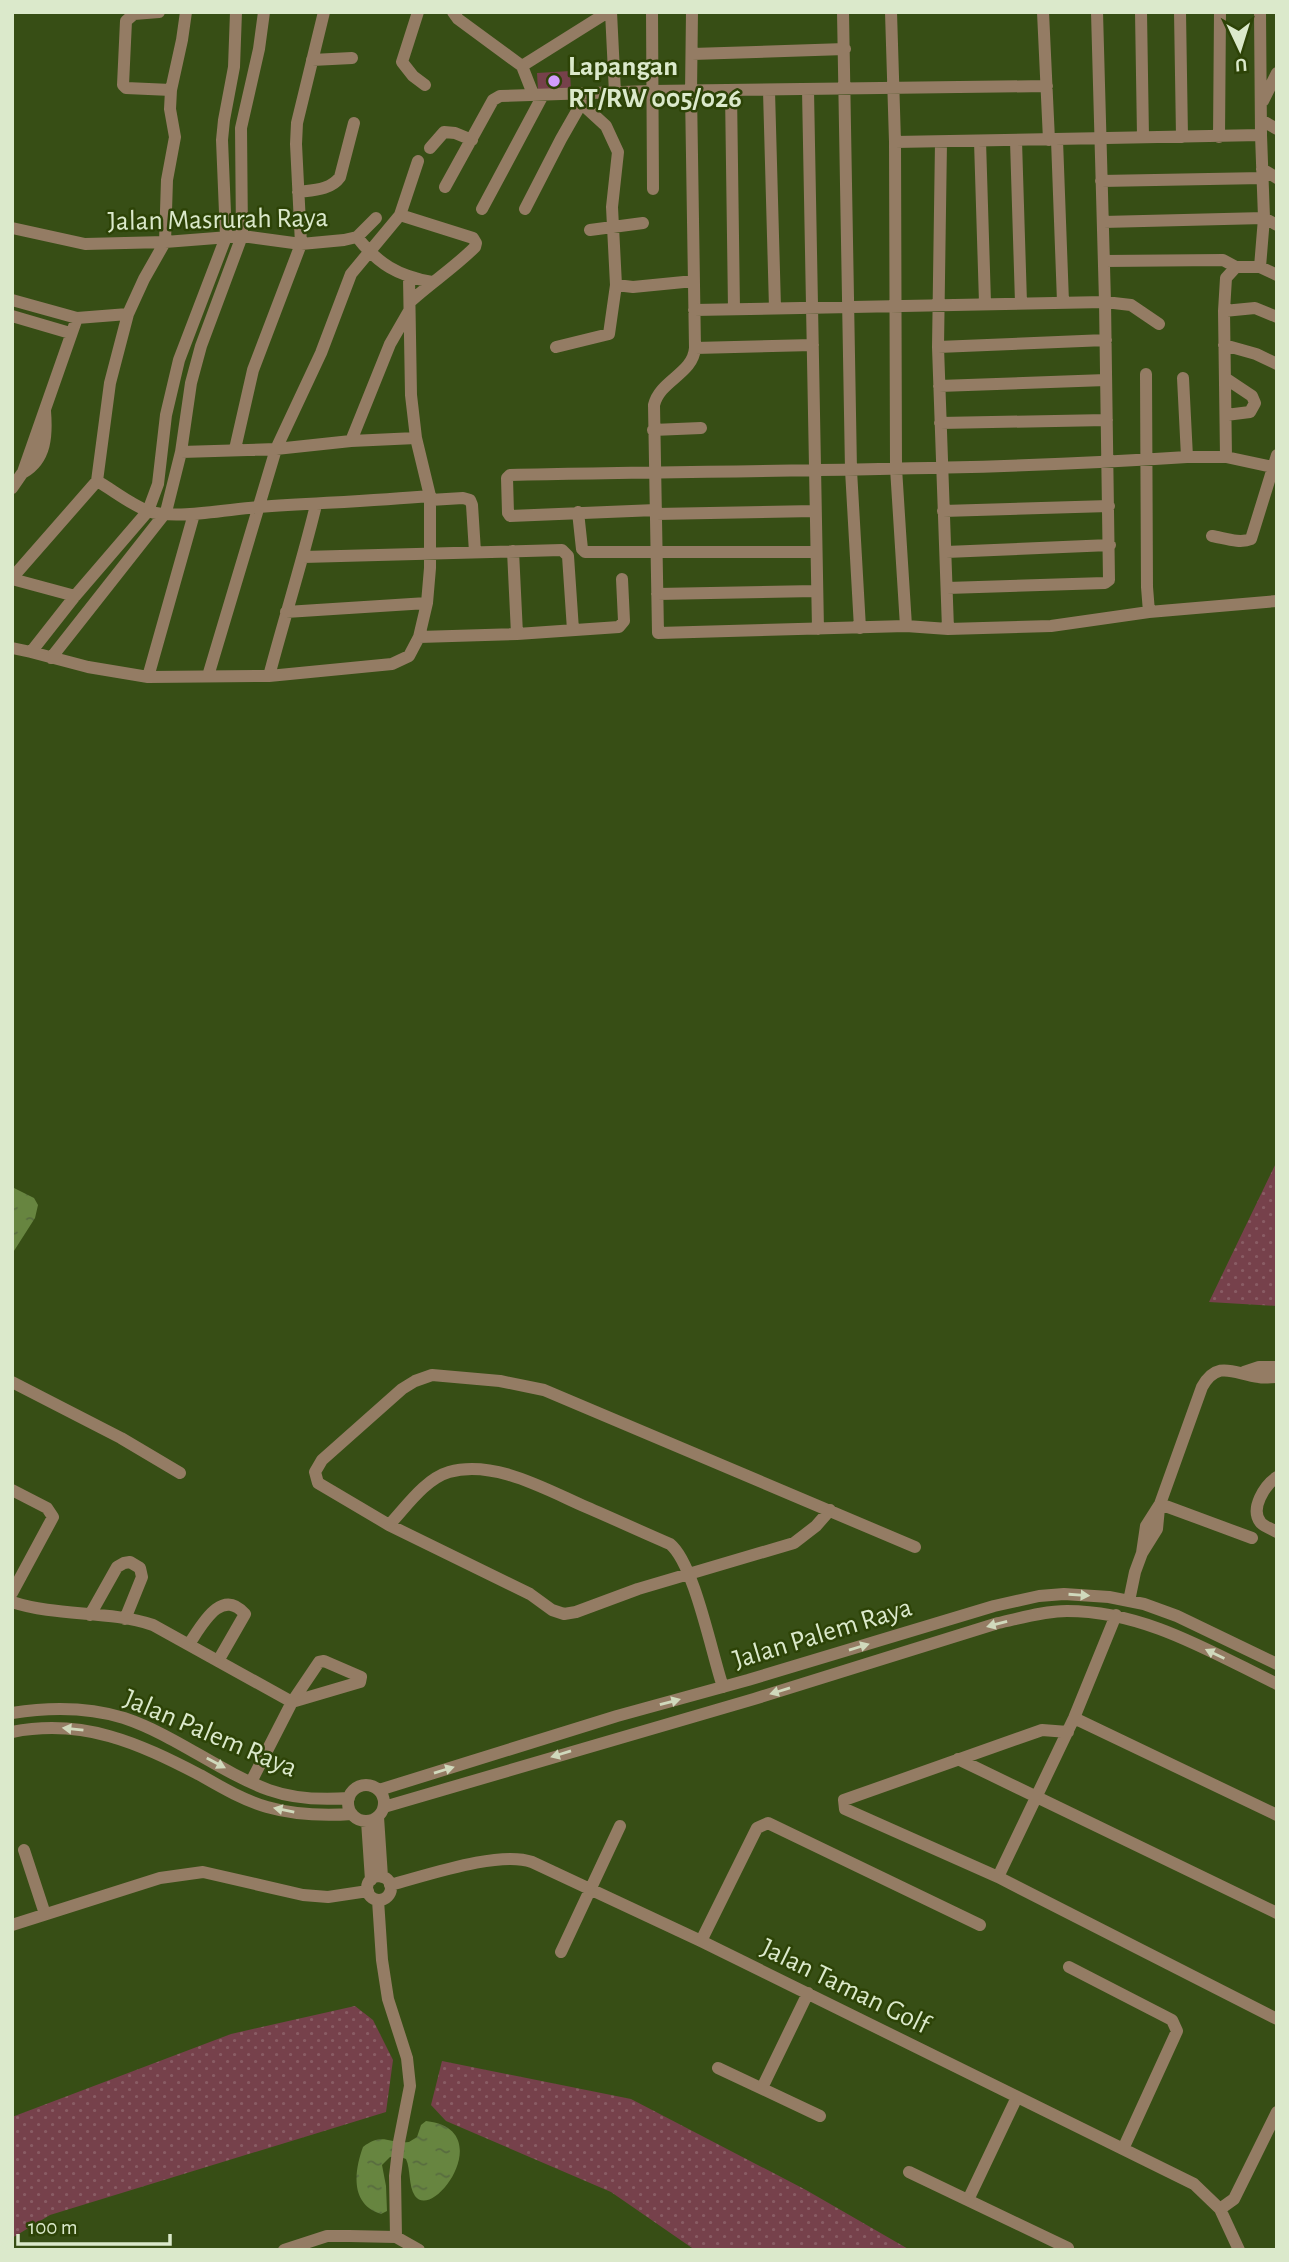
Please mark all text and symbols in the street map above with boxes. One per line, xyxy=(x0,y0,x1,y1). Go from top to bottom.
north arrow xyxy=(1205,14,1275,84)
place label: Lapangan RT/RW 005/026 xyxy=(568,53,742,113)
text: U xyxy=(1234,55,1248,74)
marker: Lapangan RT/RW 005/026 xyxy=(546,73,562,89)
street label: Jalan Masrurah Raya xyxy=(107,204,329,236)
one-way arrow xyxy=(1069,1590,1091,1601)
street label: Jalan Palem Raya xyxy=(730,1593,915,1674)
one-way arrow xyxy=(987,1619,1008,1629)
one-way arrow xyxy=(849,1641,870,1651)
one-way arrow xyxy=(1205,1649,1225,1660)
street label: Jalan Palem Raya xyxy=(119,1685,301,1783)
one-way arrow xyxy=(769,1686,790,1697)
one-way arrow xyxy=(660,1696,681,1706)
one-way arrow xyxy=(62,1723,84,1734)
one-way arrow xyxy=(551,1749,572,1759)
one-way arrow xyxy=(206,1757,225,1769)
one-way arrow xyxy=(434,1764,455,1774)
one-way arrow xyxy=(273,1805,295,1816)
street label: Jalan Taman Golf xyxy=(756,1934,935,2040)
scale bar xyxy=(18,2202,170,2246)
text: 100 m xyxy=(28,2217,78,2238)

